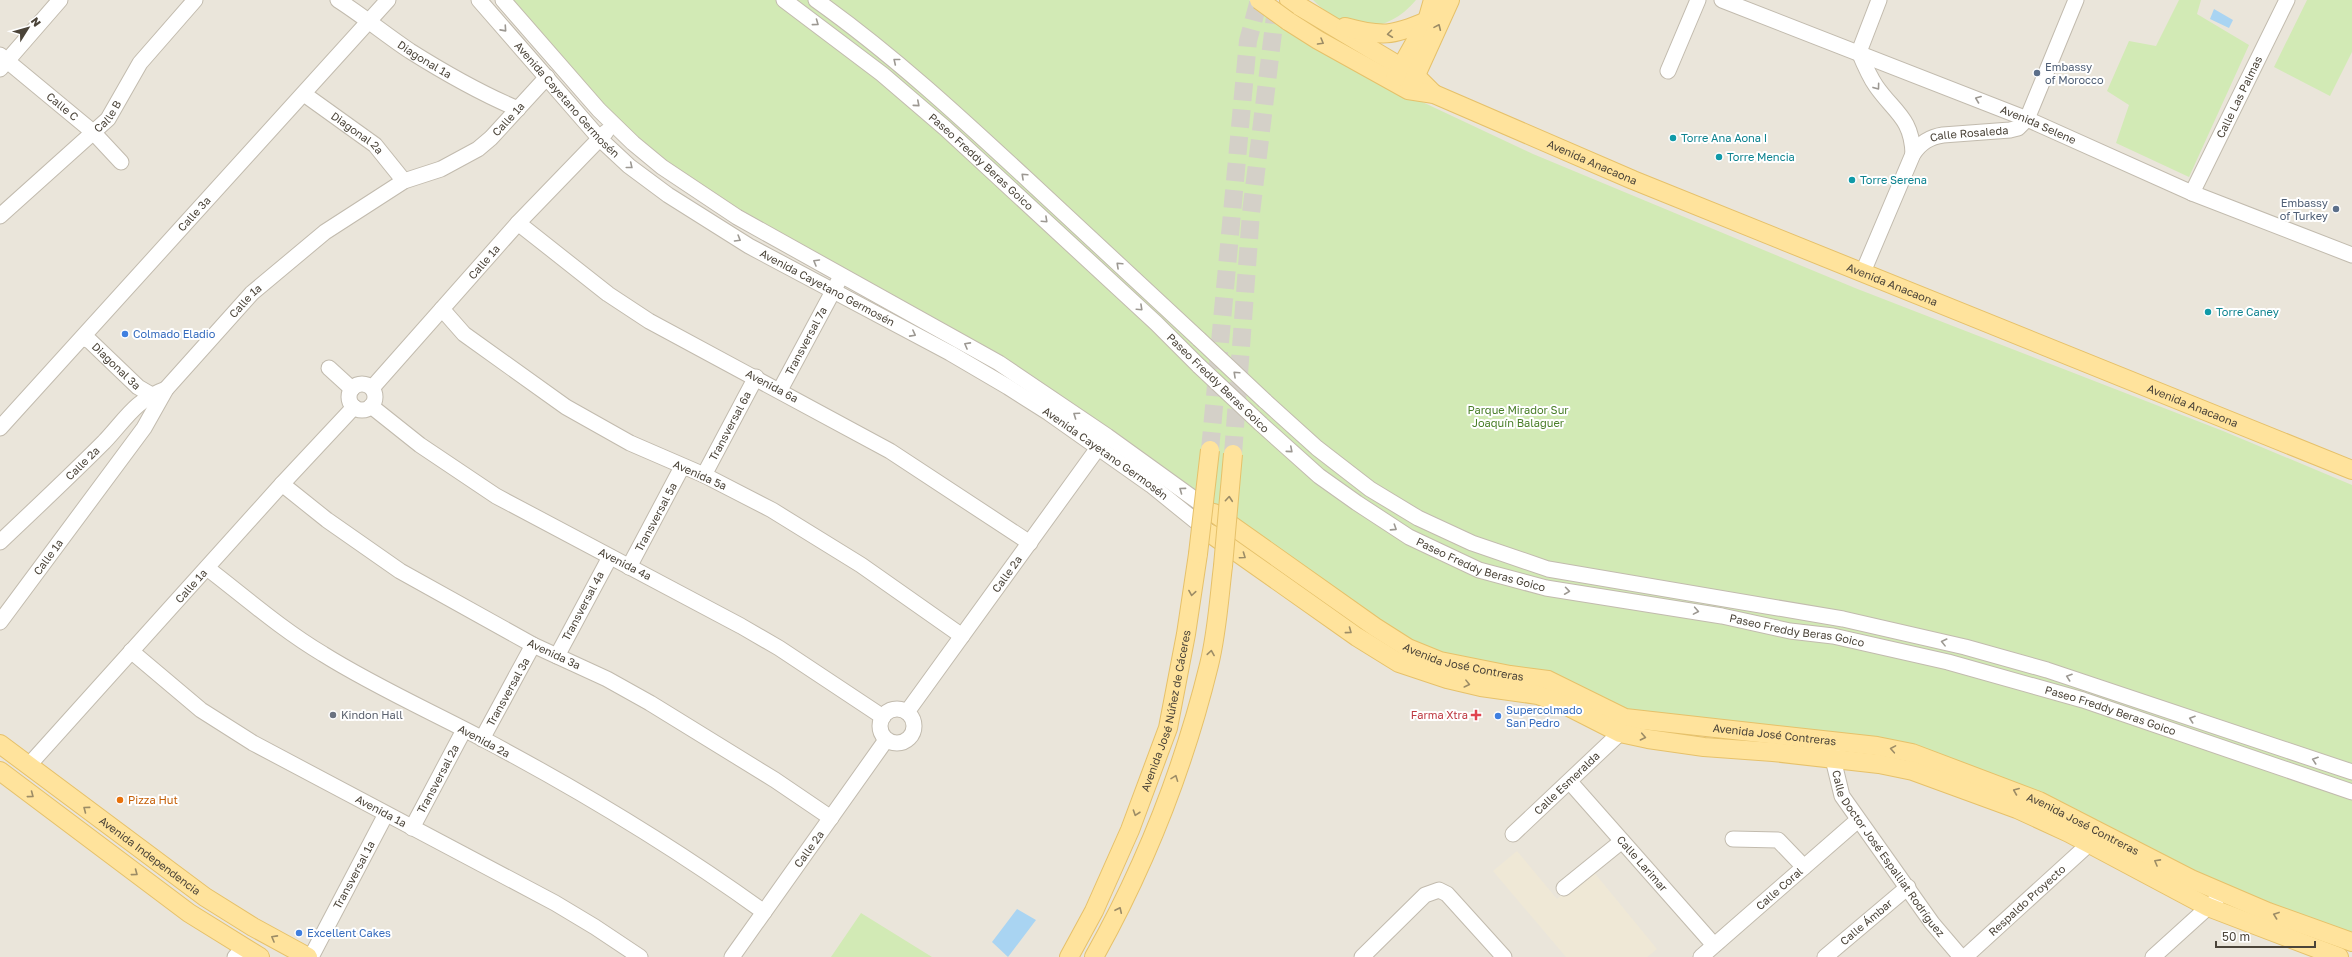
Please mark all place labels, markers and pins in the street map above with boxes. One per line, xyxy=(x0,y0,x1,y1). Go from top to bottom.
place label: Embassy of Morocco xyxy=(2045,60,2104,86)
marker: Embassy of Morocco xyxy=(2032,68,2042,78)
place label: Torre Ana Aona I xyxy=(1681,131,1767,144)
marker: Torre Ana Aona I xyxy=(1668,133,1678,143)
place label: Torre Mencia xyxy=(1727,150,1795,163)
marker: Torre Mencia xyxy=(1714,152,1724,162)
place label: Torre Serena xyxy=(1860,173,1927,186)
marker: Torre Serena xyxy=(1847,175,1857,185)
place label: Embassy of Turkey xyxy=(2280,196,2328,222)
marker: Embassy of Turkey xyxy=(2331,204,2341,214)
place label: Torre Caney xyxy=(2216,305,2279,318)
marker: Torre Caney xyxy=(2203,307,2213,317)
place label: Colmado Eladio xyxy=(133,327,216,340)
marker: Colmado Eladio xyxy=(120,329,130,339)
place label: Supercolmado San Pedro xyxy=(1506,703,1583,729)
place label: Kindon Hall xyxy=(341,708,403,721)
place label: Farma Xtra xyxy=(1411,708,1468,721)
marker: Kindon Hall xyxy=(328,710,338,720)
marker: Farma Xtra xyxy=(1471,710,1481,720)
marker: Supercolmado San Pedro xyxy=(1493,711,1503,721)
place label: Pizza Hut xyxy=(128,793,178,806)
marker: Pizza Hut xyxy=(115,795,125,805)
place label: Excellent Cakes xyxy=(307,926,391,939)
marker: Excellent Cakes xyxy=(294,928,304,938)

